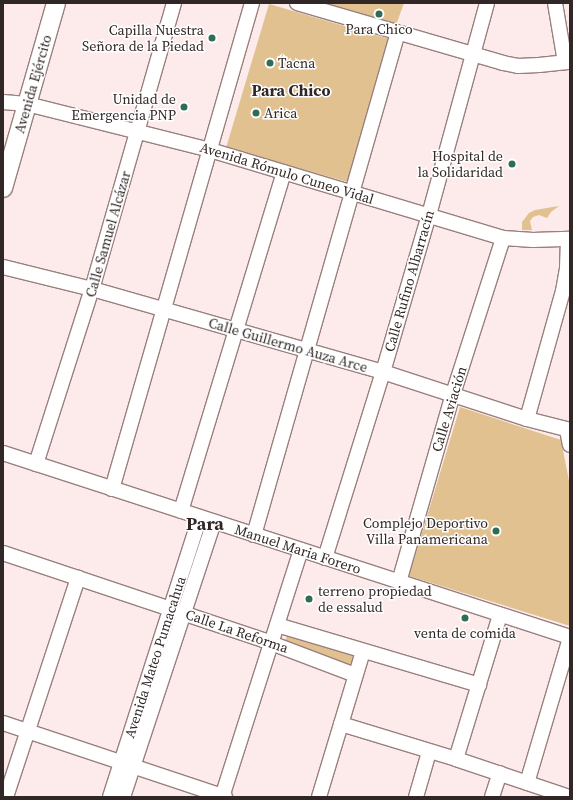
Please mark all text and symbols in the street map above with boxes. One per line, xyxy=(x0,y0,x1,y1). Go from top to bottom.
marker: Para Chico xyxy=(374,9,384,19)
place label: Para Chico xyxy=(345,21,413,37)
place label: Capilla Nuestra Señora de la Piedad xyxy=(82,22,204,54)
street label: Avenida Ejército xyxy=(11,33,55,135)
marker: Capilla Nuestra Señora de la Piedad xyxy=(207,33,217,43)
place label: Tacna xyxy=(278,55,315,71)
marker: Tacna xyxy=(265,58,275,68)
district label: Para Chico xyxy=(251,80,331,100)
place label: Unidad de Emergencia PNP xyxy=(71,91,176,124)
marker: Unidad de Emergencia PNP xyxy=(179,102,189,112)
place label: Arica xyxy=(264,105,297,121)
marker: Arica xyxy=(251,108,261,118)
street label: Avenida Rómulo Cuneo Vidal xyxy=(198,138,376,208)
place label: Hospital de la Solidaridad xyxy=(418,148,503,180)
marker: Hospital de la Solidaridad xyxy=(506,158,518,170)
street label: Calle Samuel Alcázar xyxy=(82,169,134,299)
street label: Calle Rufino Albarracín xyxy=(381,208,437,354)
street label: Calle Guillermo Auza Arce xyxy=(207,314,369,376)
street label: Calle Aviación xyxy=(428,364,470,454)
district label: Para xyxy=(186,513,224,535)
place label: Complejo Deportivo Villa Panamericana xyxy=(363,515,488,548)
street label: Manuel Maria Forero xyxy=(233,521,363,577)
marker: Complejo Deportivo Villa Panamericana xyxy=(491,526,501,536)
street label: Avenida Mateo Pumacahua xyxy=(121,574,189,740)
place label: terreno propiedad de essalud xyxy=(318,583,432,616)
marker: terreno propiedad de essalud xyxy=(303,593,315,605)
street label: Calle La Reforma xyxy=(183,606,291,656)
marker: venta de comida xyxy=(460,613,470,623)
place label: venta de comida xyxy=(414,625,516,641)

